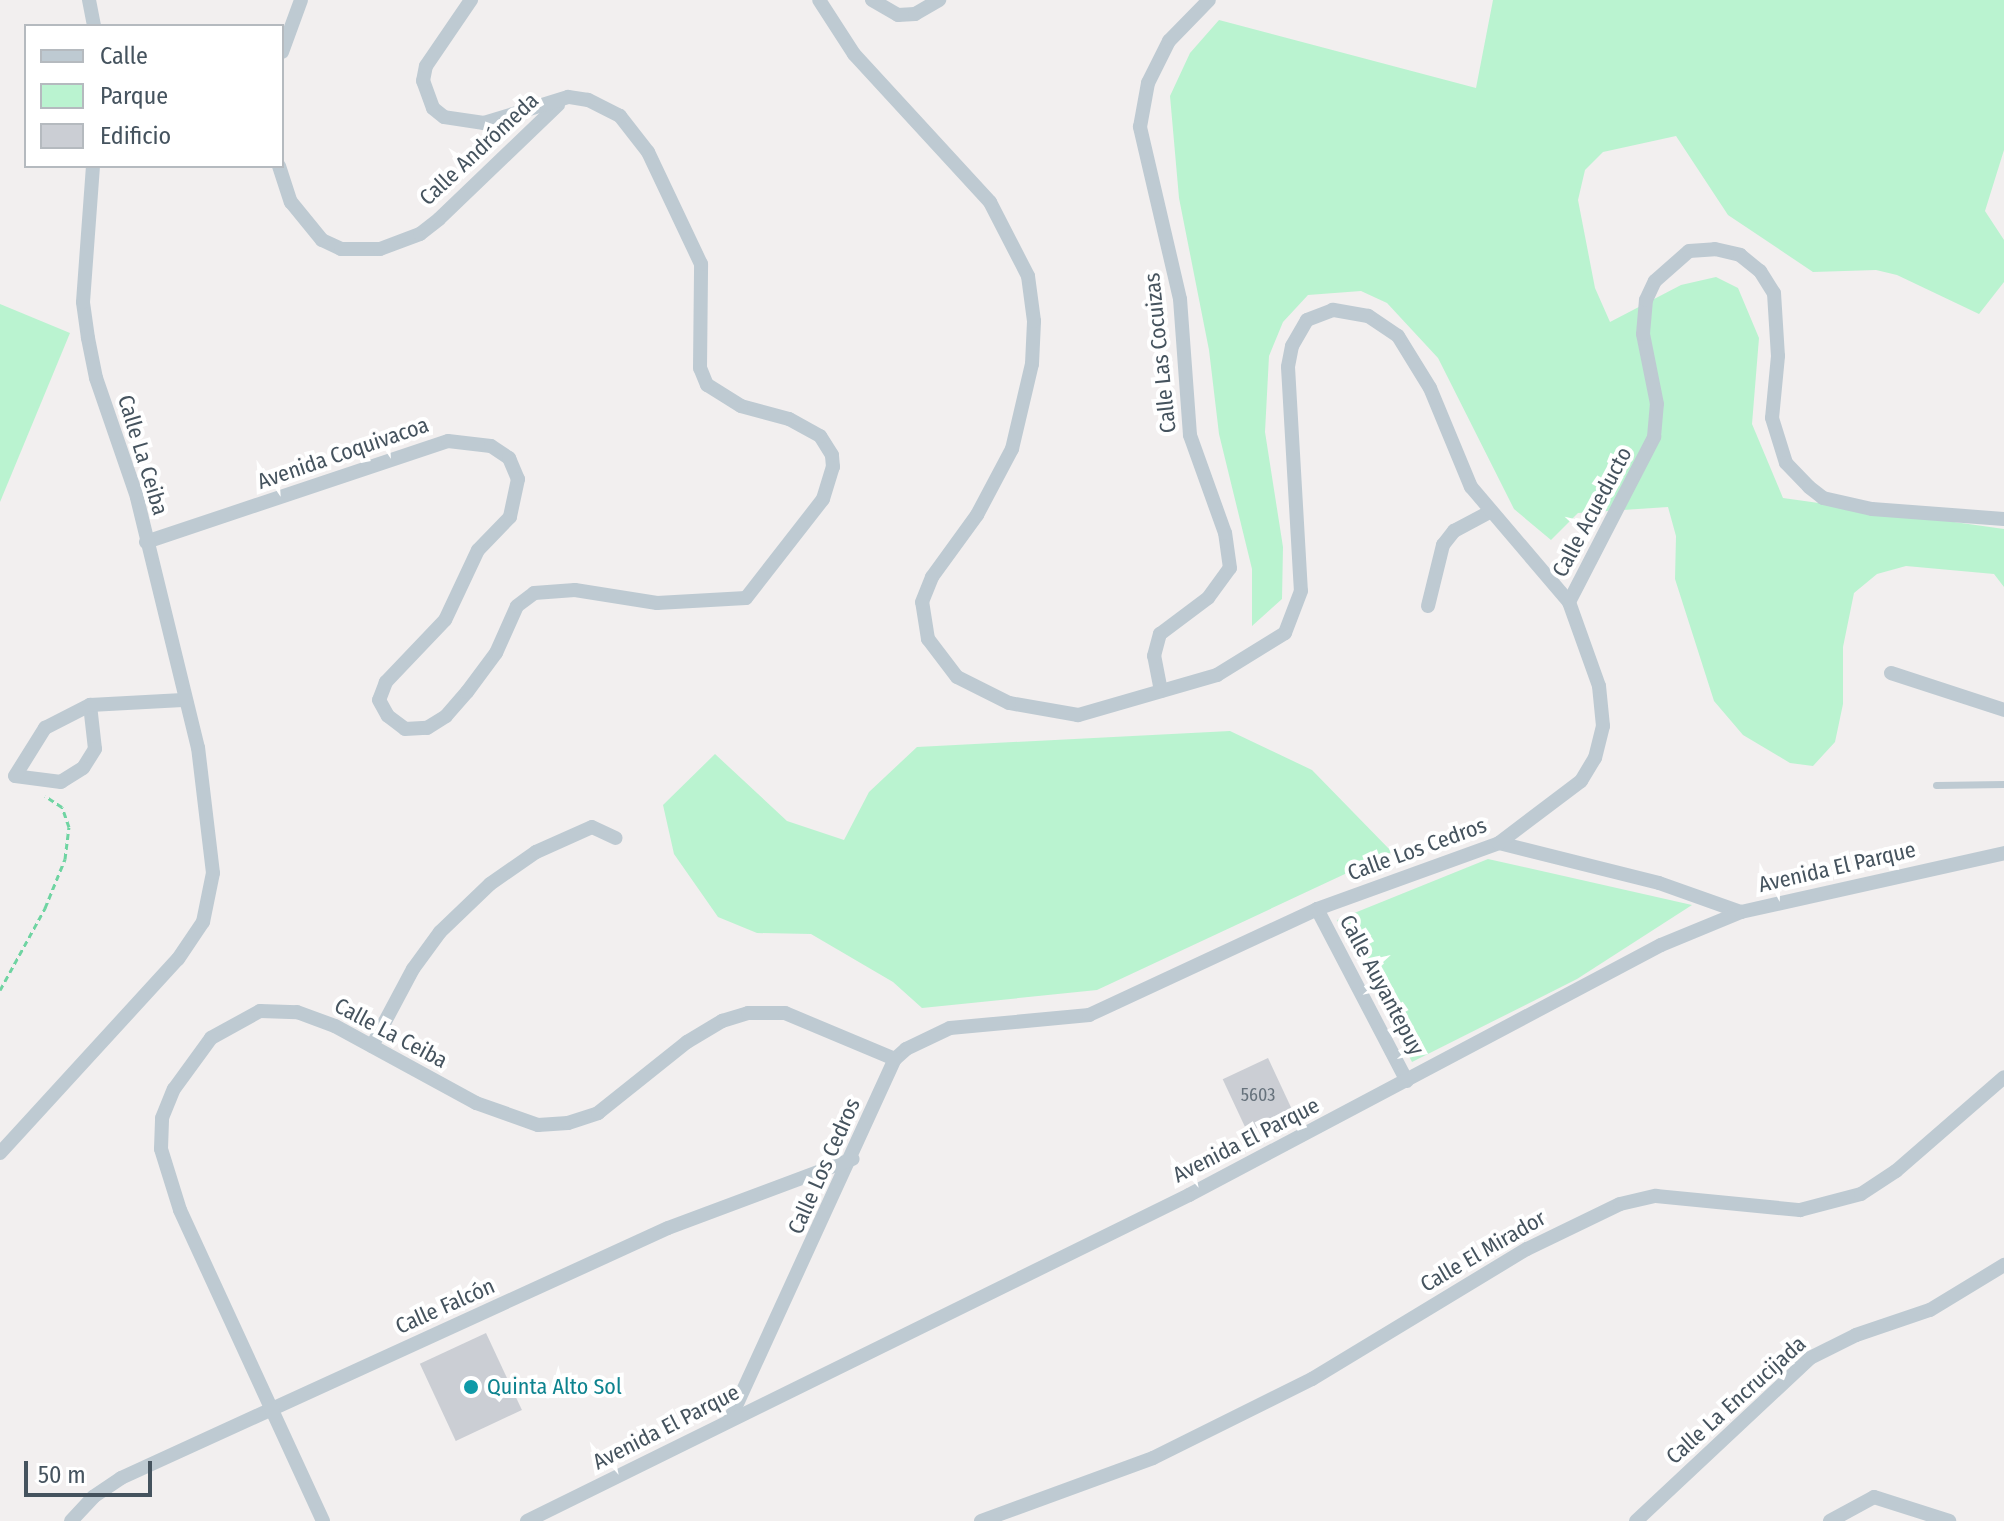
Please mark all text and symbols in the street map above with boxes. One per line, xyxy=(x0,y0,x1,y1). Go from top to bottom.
legend xyxy=(24,24,284,168)
text: Calle xyxy=(100,42,148,70)
text: Parque xyxy=(100,82,168,110)
street label: Calle Andrómeda xyxy=(414,87,544,211)
text: Edificio xyxy=(100,122,171,150)
street label: Calle Las Cocuizas xyxy=(1138,272,1182,434)
street label: Calle La Ceiba xyxy=(112,392,174,518)
street label: Avenida Coquivacoa xyxy=(254,411,432,495)
street label: Calle Acueducto xyxy=(1547,442,1637,582)
street label: Calle Los Cedros xyxy=(1344,812,1490,886)
street label: Avenida El Parque xyxy=(1756,836,1918,898)
street label: Calle Auyantepuy xyxy=(1334,910,1430,1060)
street label: Calle La Ceiba xyxy=(330,992,452,1074)
house number: 5603 xyxy=(1241,1084,1275,1106)
street label: Avenida El Parque xyxy=(1168,1092,1324,1188)
street label: Calle Los Cedros xyxy=(782,1094,866,1238)
street label: Calle El Mirador xyxy=(1416,1205,1550,1297)
street label: Calle Falcón xyxy=(391,1272,499,1340)
street label: Calle La Encrucijada xyxy=(1661,1330,1811,1470)
place label: Quinta Alto Sol xyxy=(487,1374,622,1400)
marker: Quinta Alto Sol xyxy=(462,1378,480,1396)
street label: Avenida El Parque xyxy=(588,1379,744,1475)
scale bar xyxy=(28,1445,156,1495)
text: 50 m xyxy=(38,1461,86,1489)

